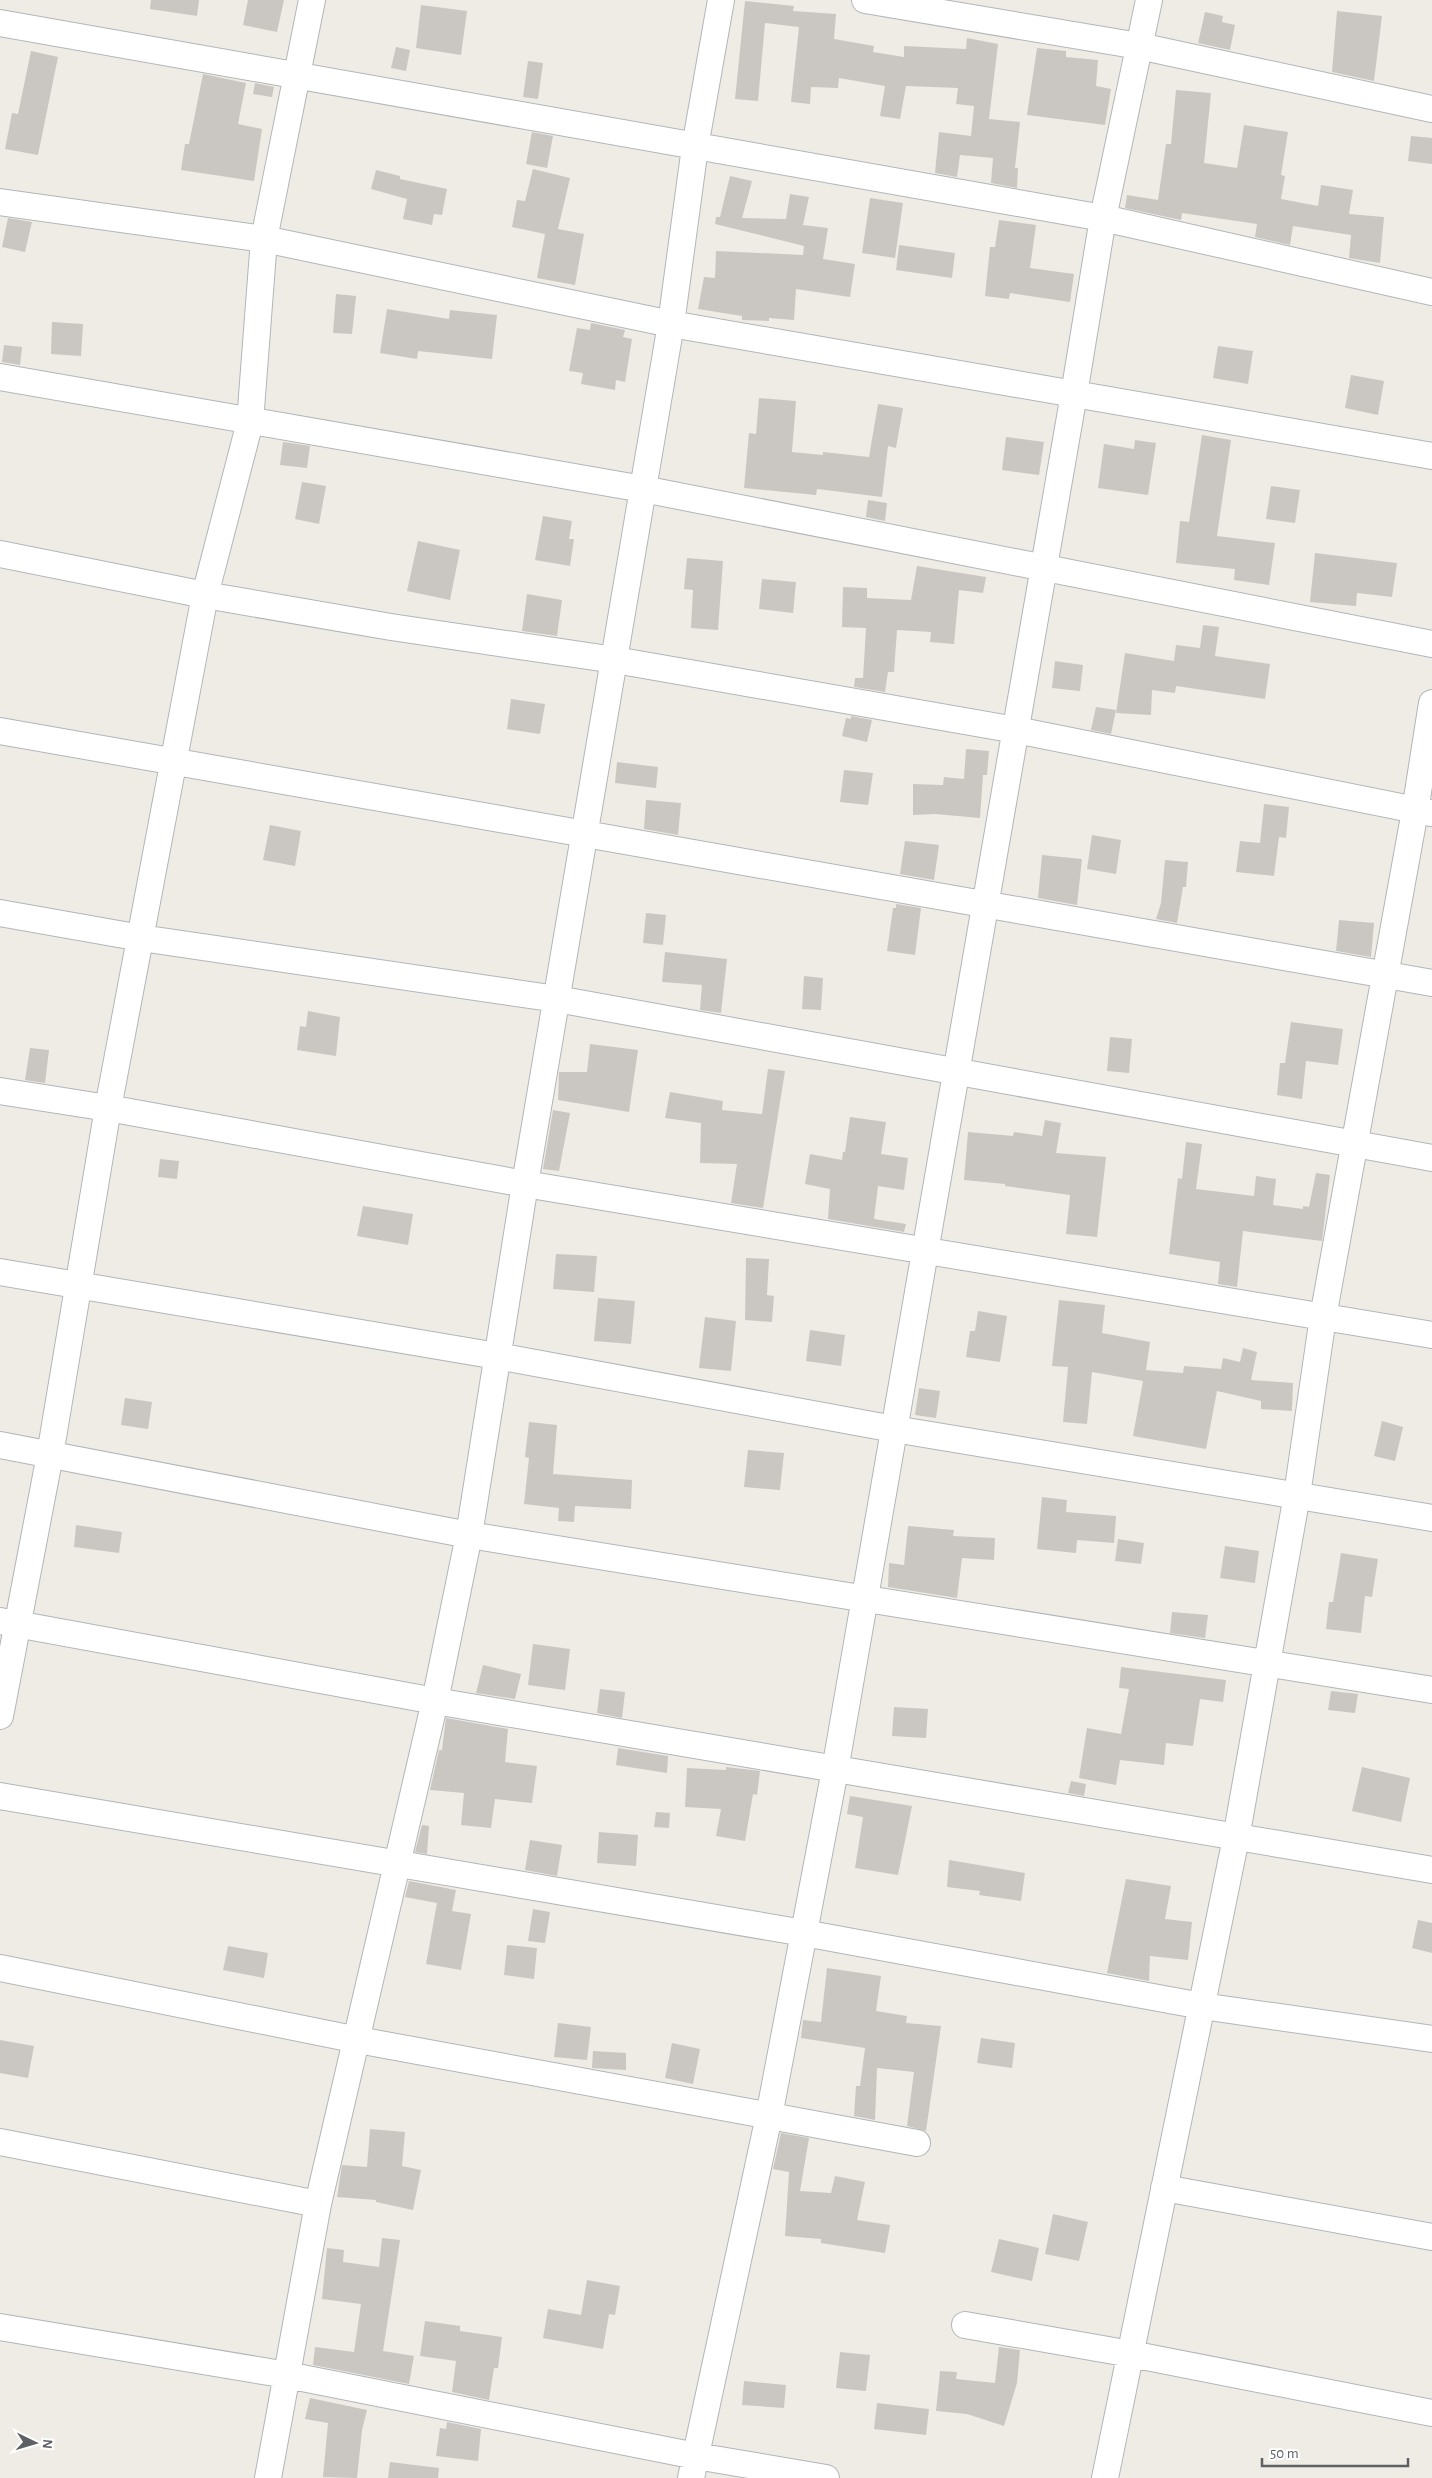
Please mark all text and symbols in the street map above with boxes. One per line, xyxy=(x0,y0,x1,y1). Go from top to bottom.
north arrow xyxy=(10,2418,60,2468)
scale bar xyxy=(1262,2436,1408,2468)
text: N xyxy=(40,2439,54,2450)
text: 50 m xyxy=(1270,2446,1299,2461)

